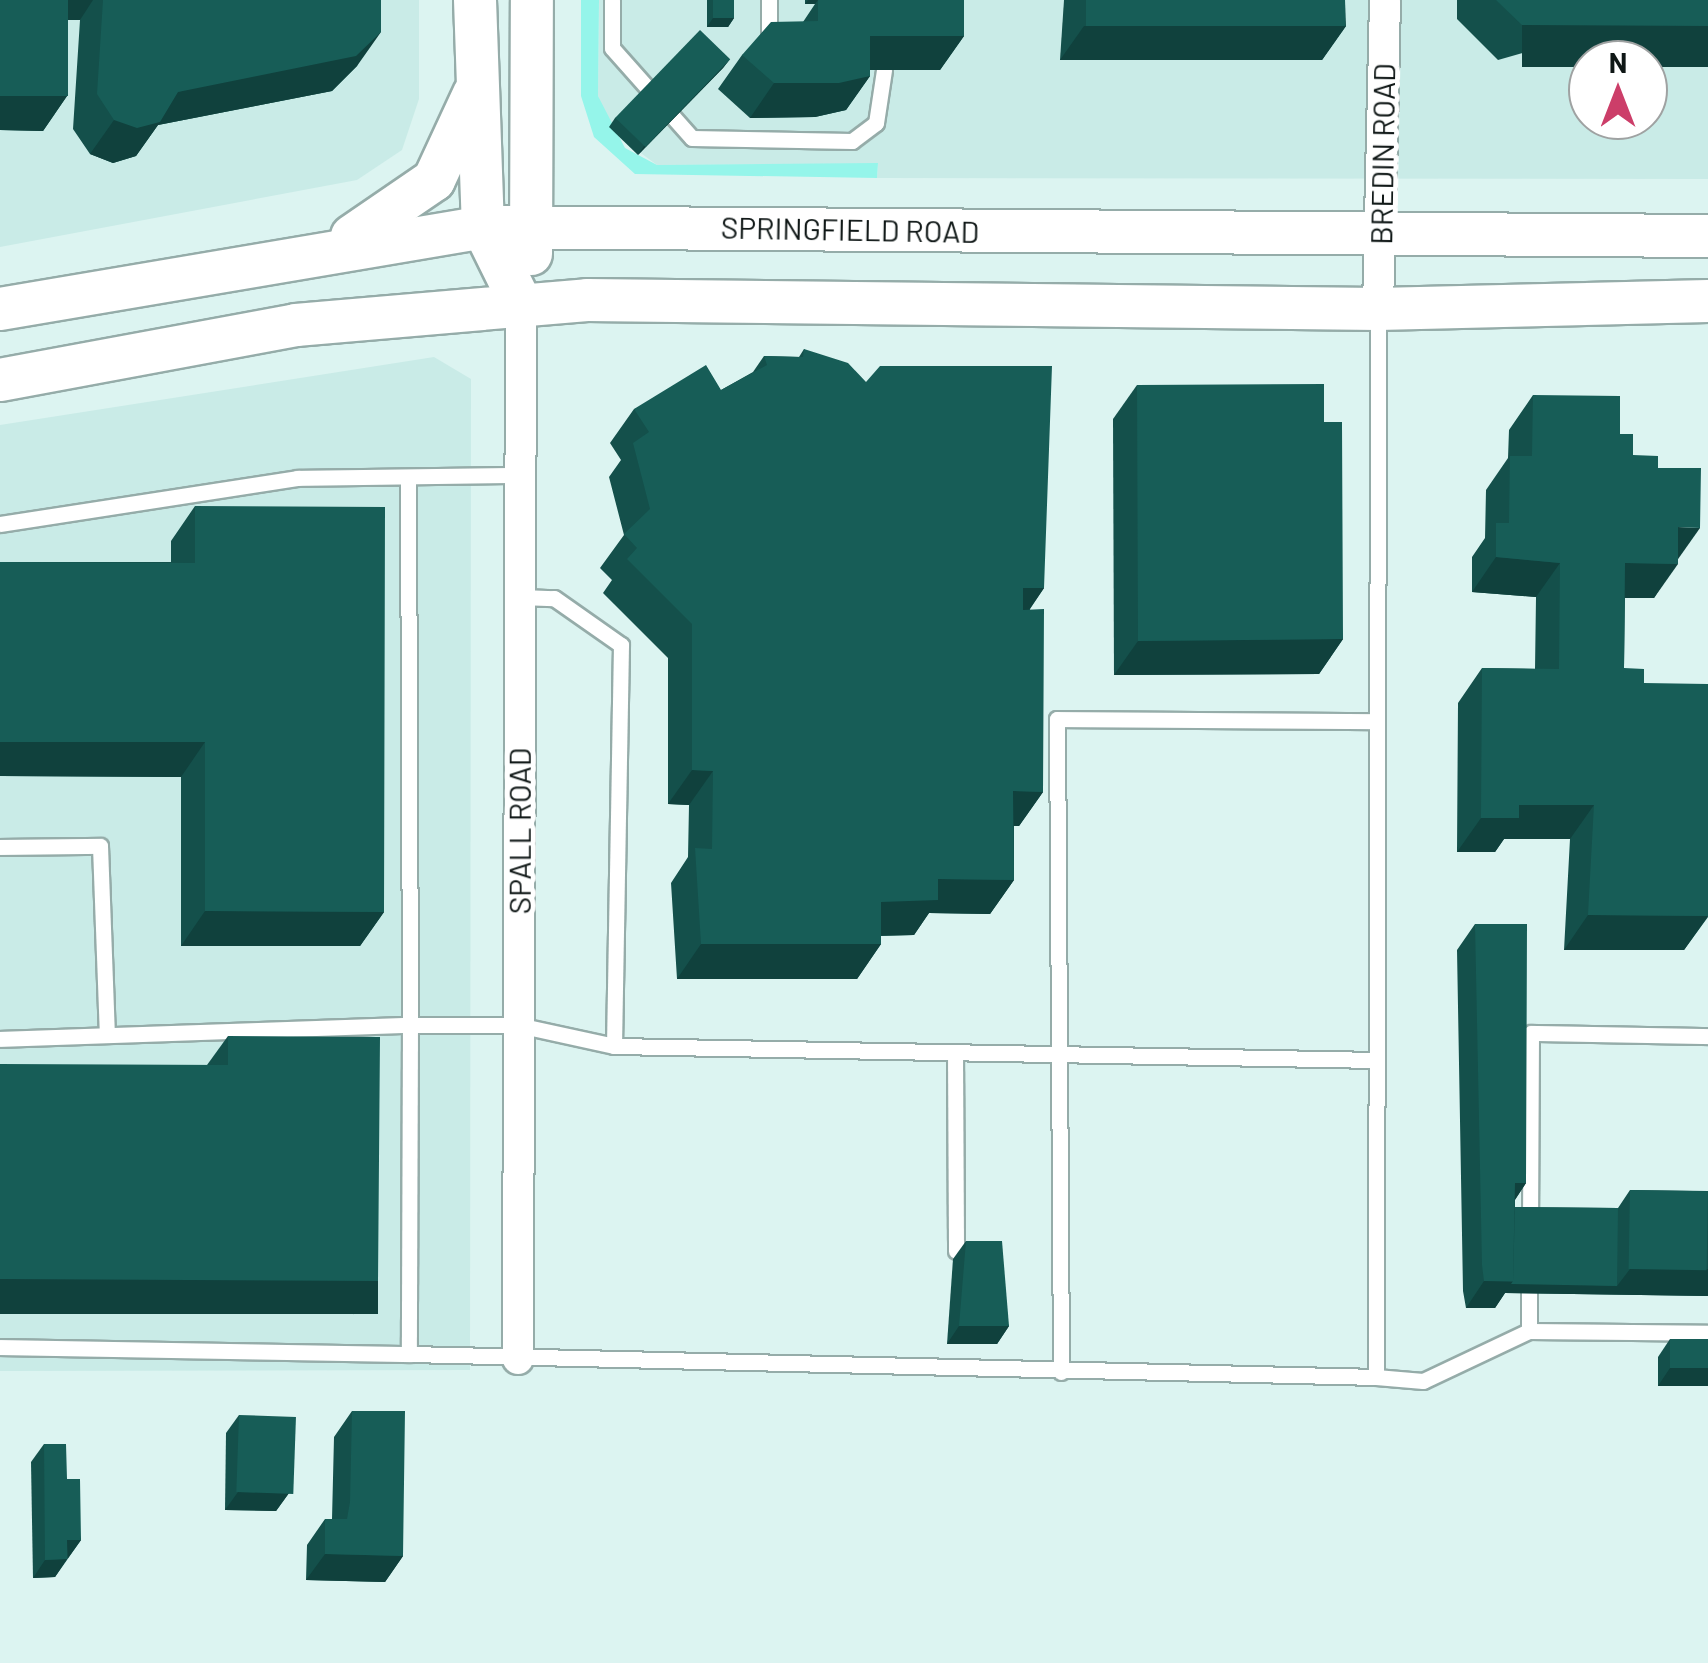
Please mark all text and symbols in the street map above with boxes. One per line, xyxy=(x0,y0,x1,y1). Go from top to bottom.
north arrow xyxy=(1568,40,1668,140)
text: N xyxy=(1609,45,1627,79)
street label: BREDIN ROAD xyxy=(1362,63,1402,245)
street label: SPRINGFIELD ROAD xyxy=(721,209,979,249)
street label: SPALL ROAD xyxy=(501,748,537,914)

